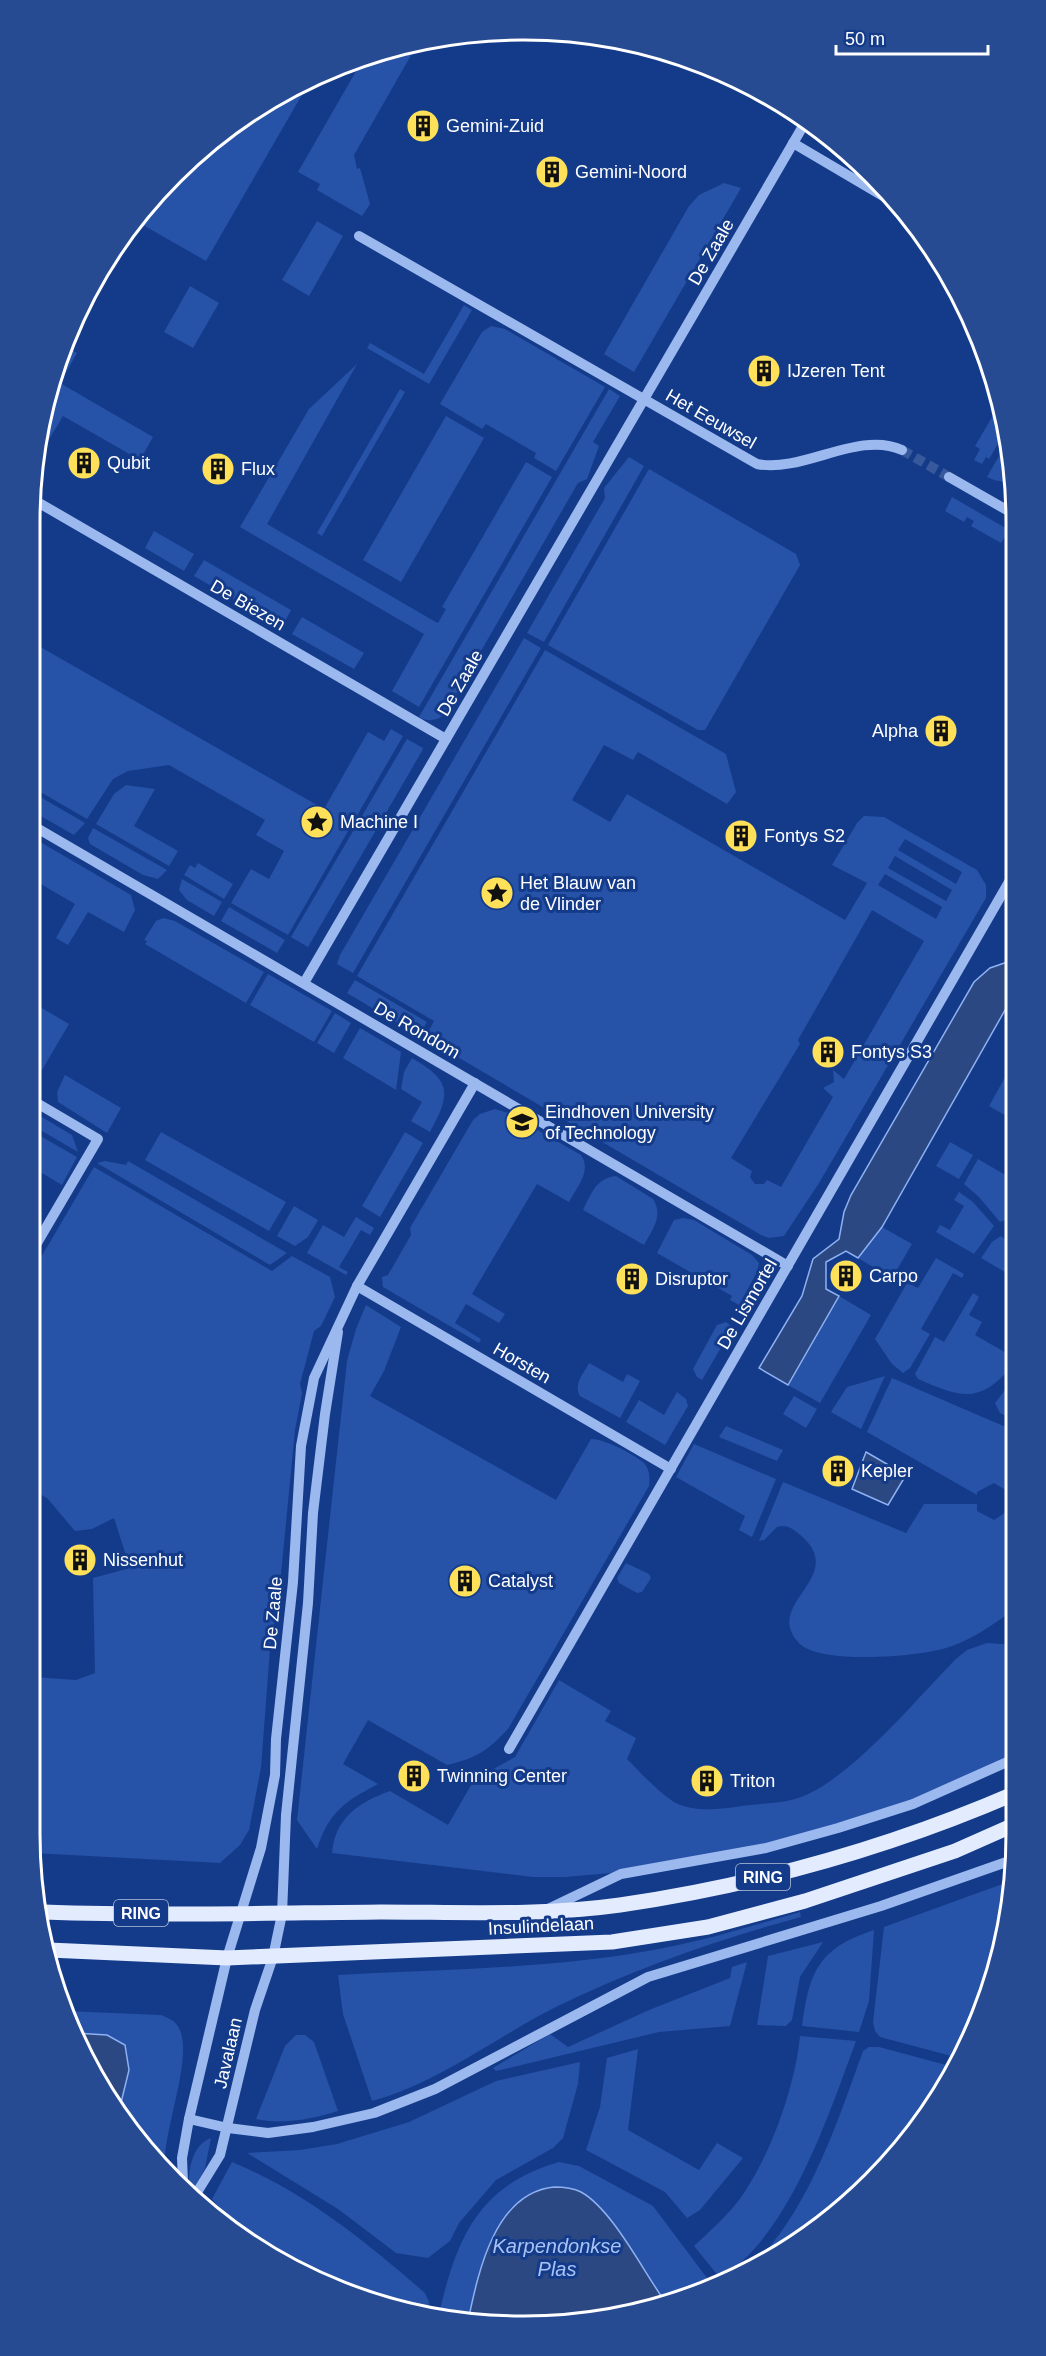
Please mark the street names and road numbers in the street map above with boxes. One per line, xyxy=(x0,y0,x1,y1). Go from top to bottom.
street label: De Zaale xyxy=(684,215,738,289)
street label: Het Eeuwsel xyxy=(662,385,760,453)
street label: De Biezen xyxy=(207,576,289,634)
street label: De Zaale xyxy=(433,646,487,720)
street label: De Rondom xyxy=(370,997,464,1063)
street label: De Lismortel xyxy=(713,1255,781,1353)
street label: Horsten xyxy=(490,1339,554,1387)
street label: De Zaale xyxy=(260,1576,286,1650)
road number: RING xyxy=(736,1864,790,1890)
road number: RING xyxy=(114,1900,168,1926)
street label: Insulindelaan xyxy=(488,1913,594,1939)
street label: Javalaan xyxy=(210,2016,246,2090)

